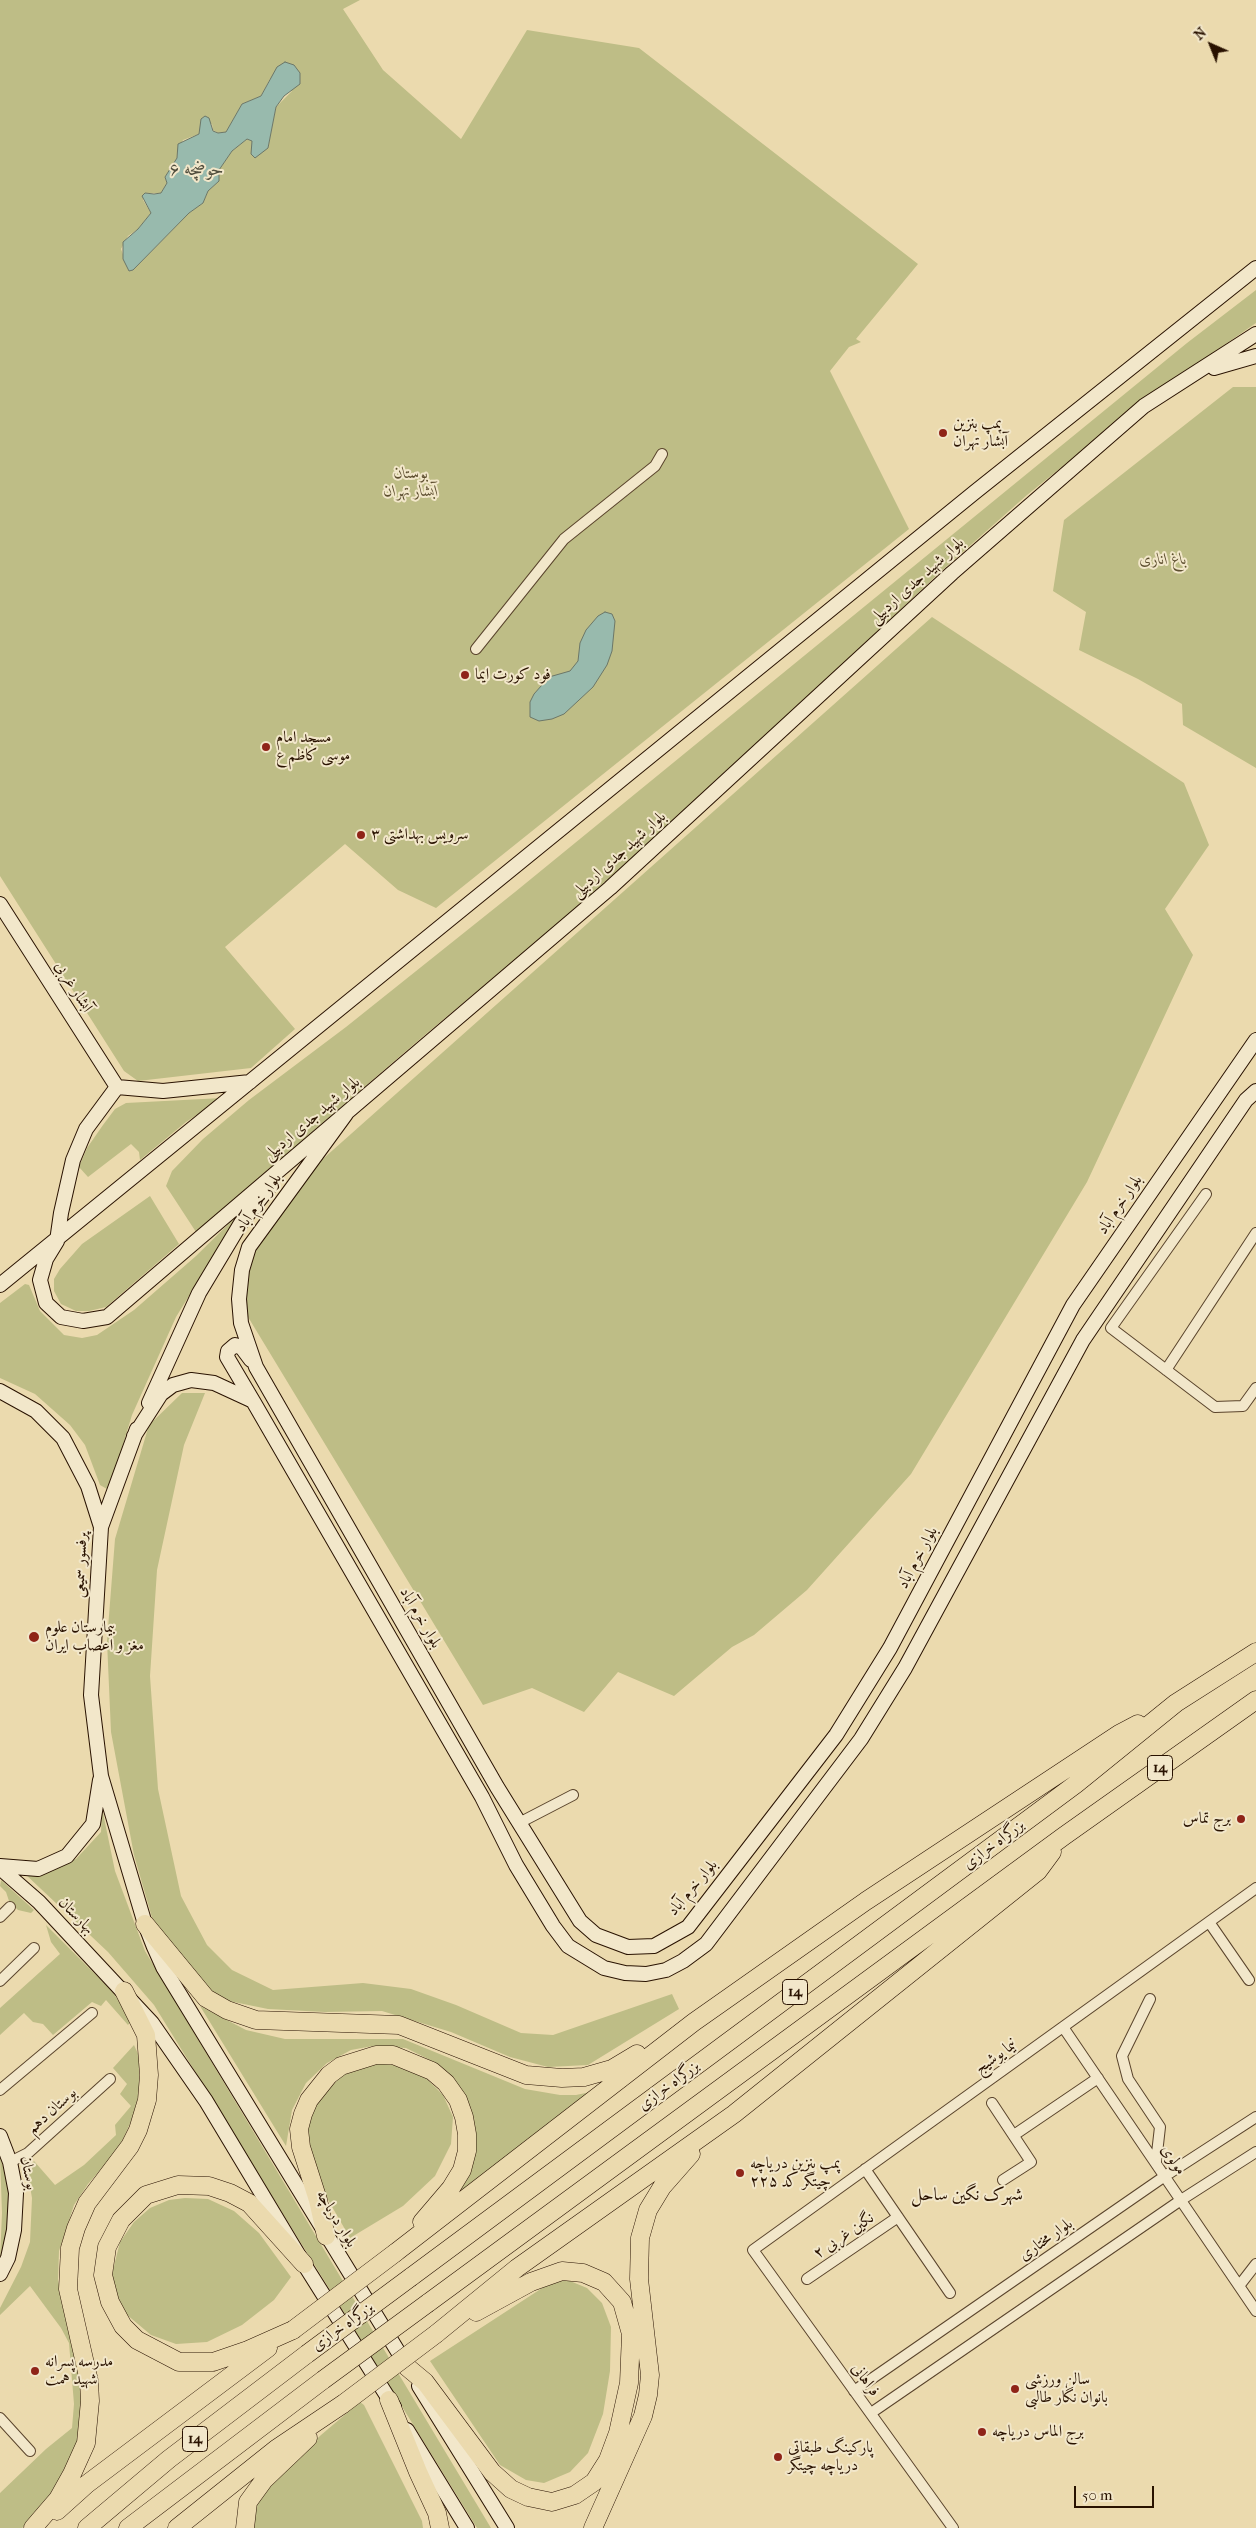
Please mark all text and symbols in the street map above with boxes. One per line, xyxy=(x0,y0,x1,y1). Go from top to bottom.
north arrow xyxy=(1186,20,1236,70)
text: N xyxy=(1191,24,1210,44)
water label: حوضچه ۶ xyxy=(170,160,224,182)
place label: پمپ بنزین آبشار تهران xyxy=(953,414,1008,452)
marker: پمپ بنزین آبشار تهران xyxy=(937,427,949,439)
park label: بوستان آبشار تهران xyxy=(384,464,438,502)
street label: بلوار شهید جدی اردبیلی xyxy=(866,534,968,628)
park label: باغ اناری xyxy=(1139,550,1187,570)
place label: فود کورت ایما xyxy=(475,665,551,685)
marker: فود کورت ایما xyxy=(459,669,471,681)
place label: مسجد امام موسی کاظم ع xyxy=(276,728,350,766)
marker: مسجد امام موسی کاظم ع xyxy=(260,741,272,753)
street label: بلوار شهید جدی اردبیلی xyxy=(568,808,670,902)
place label: سرویس بهداشتی ۳ xyxy=(371,825,468,845)
marker: سرویس بهداشتی ۳ xyxy=(355,829,367,841)
street label: آبشار غربی xyxy=(50,958,96,1016)
street label: بلوار شهید جدی اردبیلی xyxy=(260,1073,364,1165)
street label: بلوار خرم آباد xyxy=(232,1170,286,1236)
street label: بلوار خرم آباد xyxy=(1093,1172,1147,1238)
street label: بلوار خرم آباد xyxy=(894,1524,942,1592)
street label: پرفسور سمیعی xyxy=(70,1532,92,1598)
street label: بلوار خرم آباد xyxy=(395,1584,445,1652)
place label: بیمارستان علوم مغز و اعصاب ایران xyxy=(45,1618,144,1656)
marker: بیمارستان علوم مغز و اعصاب ایران xyxy=(27,1630,41,1644)
road number: 14 xyxy=(1148,1756,1172,1780)
place label: برج تماس xyxy=(1183,1809,1231,1829)
marker: برج تماس xyxy=(1235,1813,1247,1825)
street label: بزرگراه خرازی xyxy=(960,1816,1028,1874)
street label: بلوار خرم آباد xyxy=(664,1856,722,1920)
street label: بهارستان xyxy=(54,1893,98,1939)
road number: 14 xyxy=(782,1980,808,2004)
street label: نیما یوشیج xyxy=(971,2035,1021,2079)
street label: بزرگراه خرازی xyxy=(635,2057,703,2115)
street label: بوستان دهم xyxy=(23,2084,81,2138)
street label: مولوی xyxy=(1156,2141,1190,2179)
street label: بوستان xyxy=(15,2154,41,2192)
place label: پمپ بنزین دریاچه چیتگر کد ۲۲۵ xyxy=(750,2154,840,2192)
marker: پمپ بنزین دریاچه چیتگر کد ۲۲۵ xyxy=(734,2167,746,2179)
district label: شهرک نگین ساحل xyxy=(911,2185,1023,2207)
street label: بلوار دریاچه xyxy=(311,2187,361,2251)
street label: نگین غربی ۲ xyxy=(810,2209,878,2263)
street label: بلوار مختاری xyxy=(1015,2215,1077,2265)
street label: بزرگراه خرازی xyxy=(308,2298,378,2356)
place label: مدرسه پسرانه شهید همت xyxy=(45,2352,113,2390)
street label: فراهانی xyxy=(847,2360,883,2400)
marker: مدرسه پسرانه شهید همت xyxy=(29,2365,41,2377)
place label: سالن ورزشی بانوان نگار طالبی xyxy=(1025,2370,1108,2408)
marker: سالن ورزشی بانوان نگار طالبی xyxy=(1009,2383,1021,2395)
place label: برج الماس دریاچه xyxy=(992,2422,1084,2442)
road number: 14 xyxy=(182,2426,208,2452)
marker: برج الماس دریاچه xyxy=(976,2426,988,2438)
place label: پارکینگ طبقاتی دریاچه چیتگر xyxy=(788,2438,873,2476)
marker: پارکینگ طبقاتی دریاچه چیتگر xyxy=(772,2451,784,2463)
scale bar xyxy=(1076,2476,1156,2508)
text: 50 m xyxy=(1082,2486,1112,2504)

